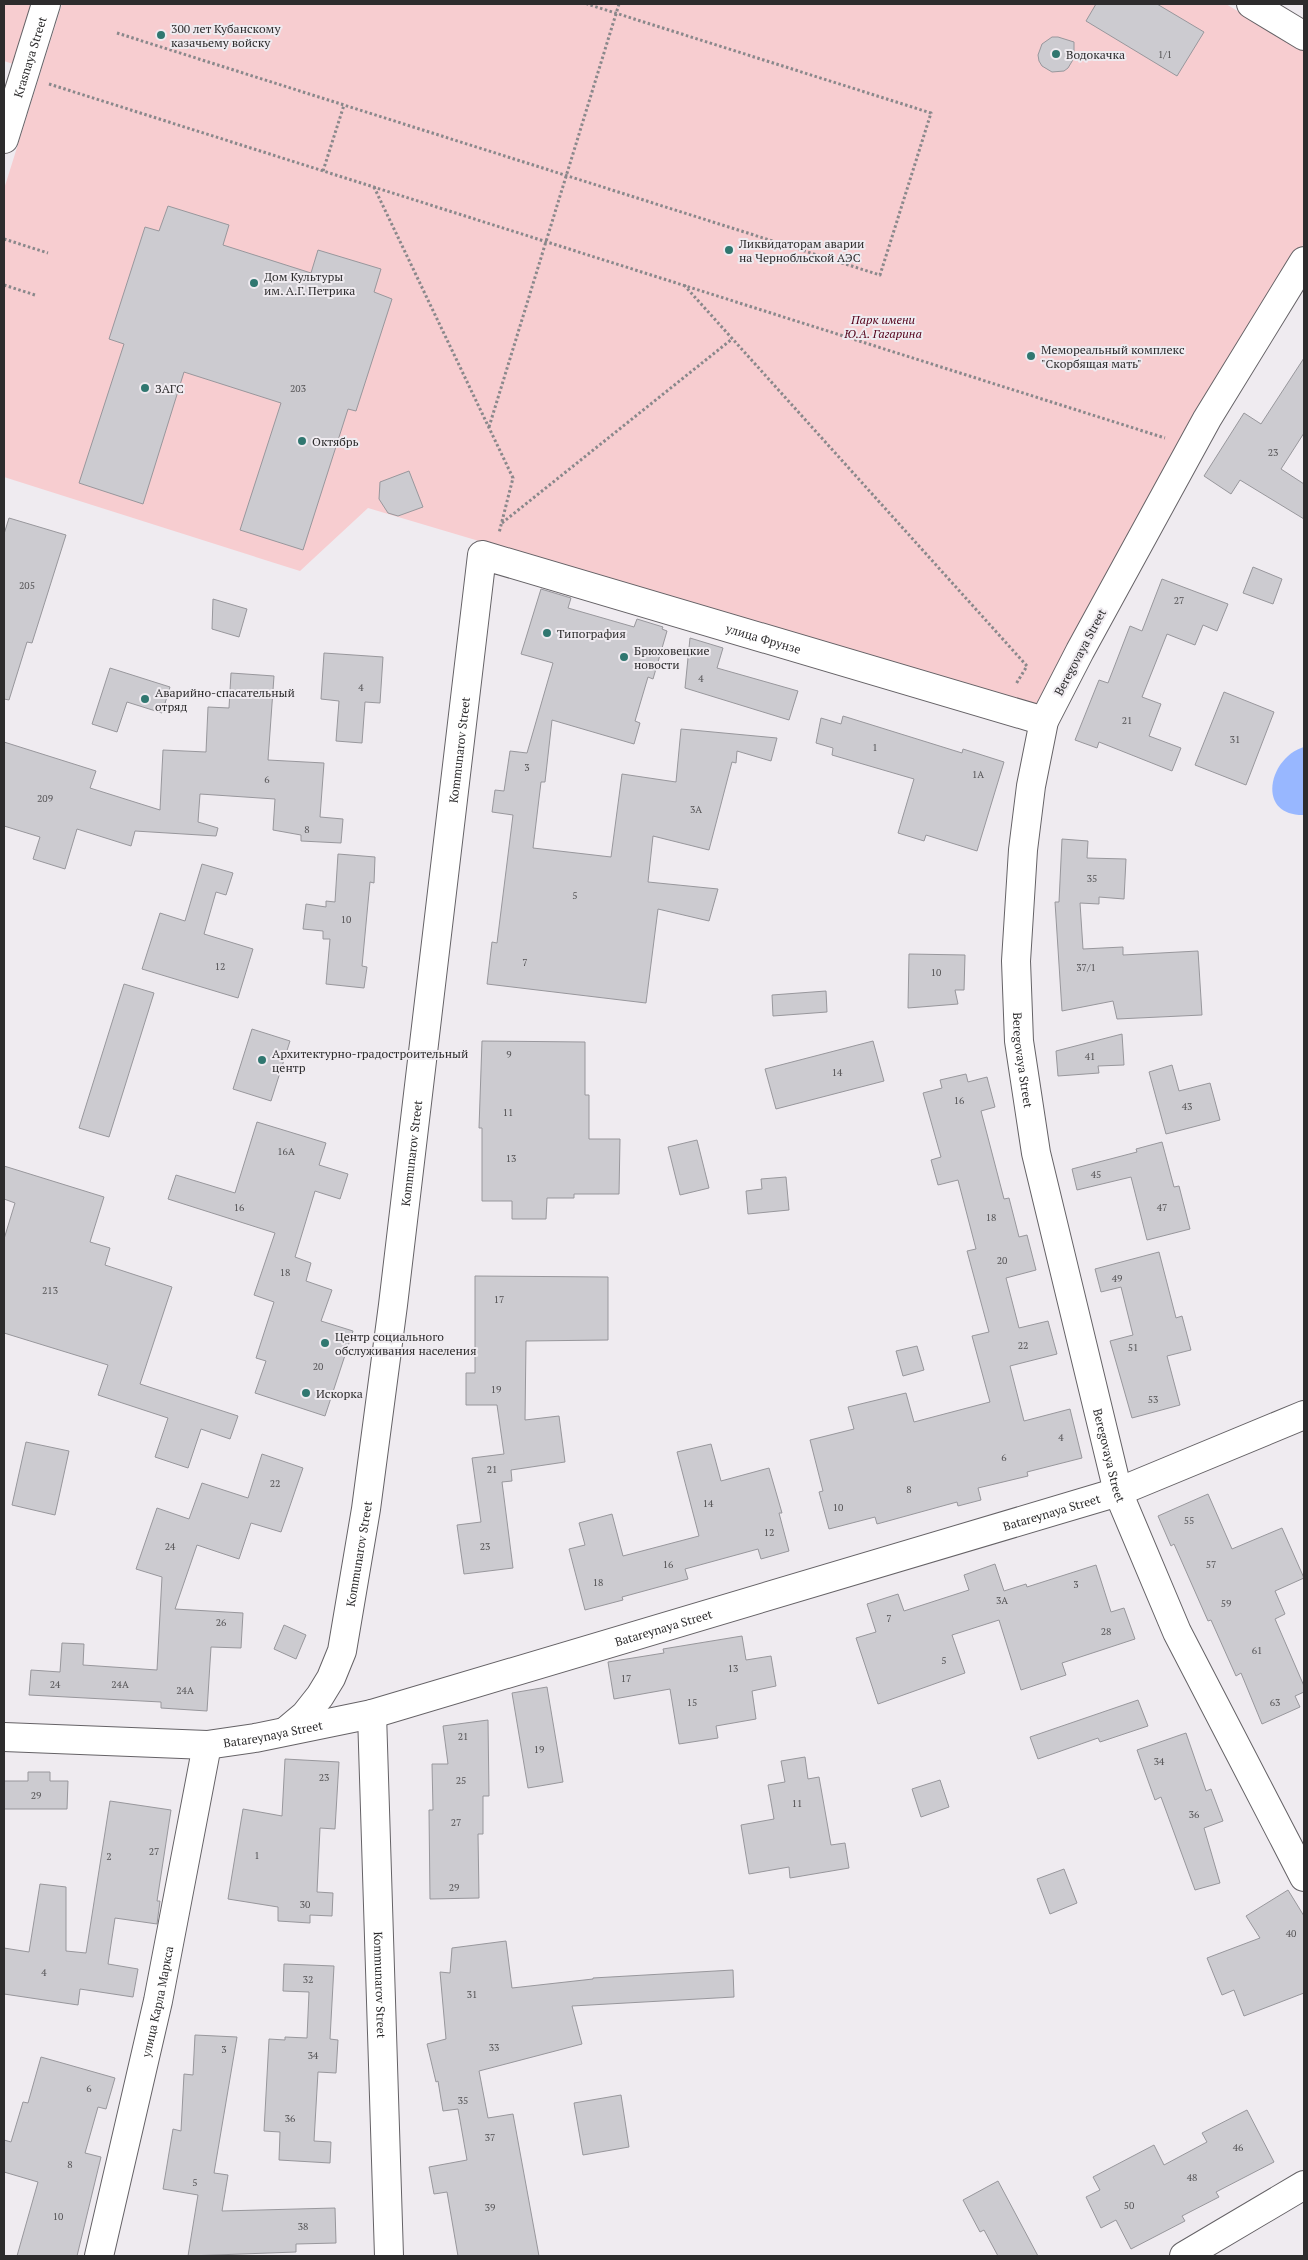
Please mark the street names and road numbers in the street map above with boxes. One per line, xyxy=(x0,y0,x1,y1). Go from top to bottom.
street label: Krasnaya Street xyxy=(10,14,49,99)
street label: Beregovaya Street xyxy=(1051,606,1109,698)
street label: улица Фрунзе xyxy=(723,620,803,656)
street label: Kommunarov Street xyxy=(445,696,473,804)
street label: Beregovaya Street xyxy=(1010,1012,1037,1109)
street label: Kommunarov Street xyxy=(397,1099,425,1207)
street label: Beregovaya Street xyxy=(1091,1407,1129,1505)
street label: Batareynaya Street xyxy=(1001,1490,1102,1533)
street label: Kommunarov Street xyxy=(342,1499,375,1608)
street label: Batareynaya Street xyxy=(613,1606,714,1649)
street label: Batareynaya Street xyxy=(222,1717,324,1750)
street label: Kommunarov Street xyxy=(371,1931,390,2039)
street label: улица Карла Маркса xyxy=(138,1945,176,2060)

